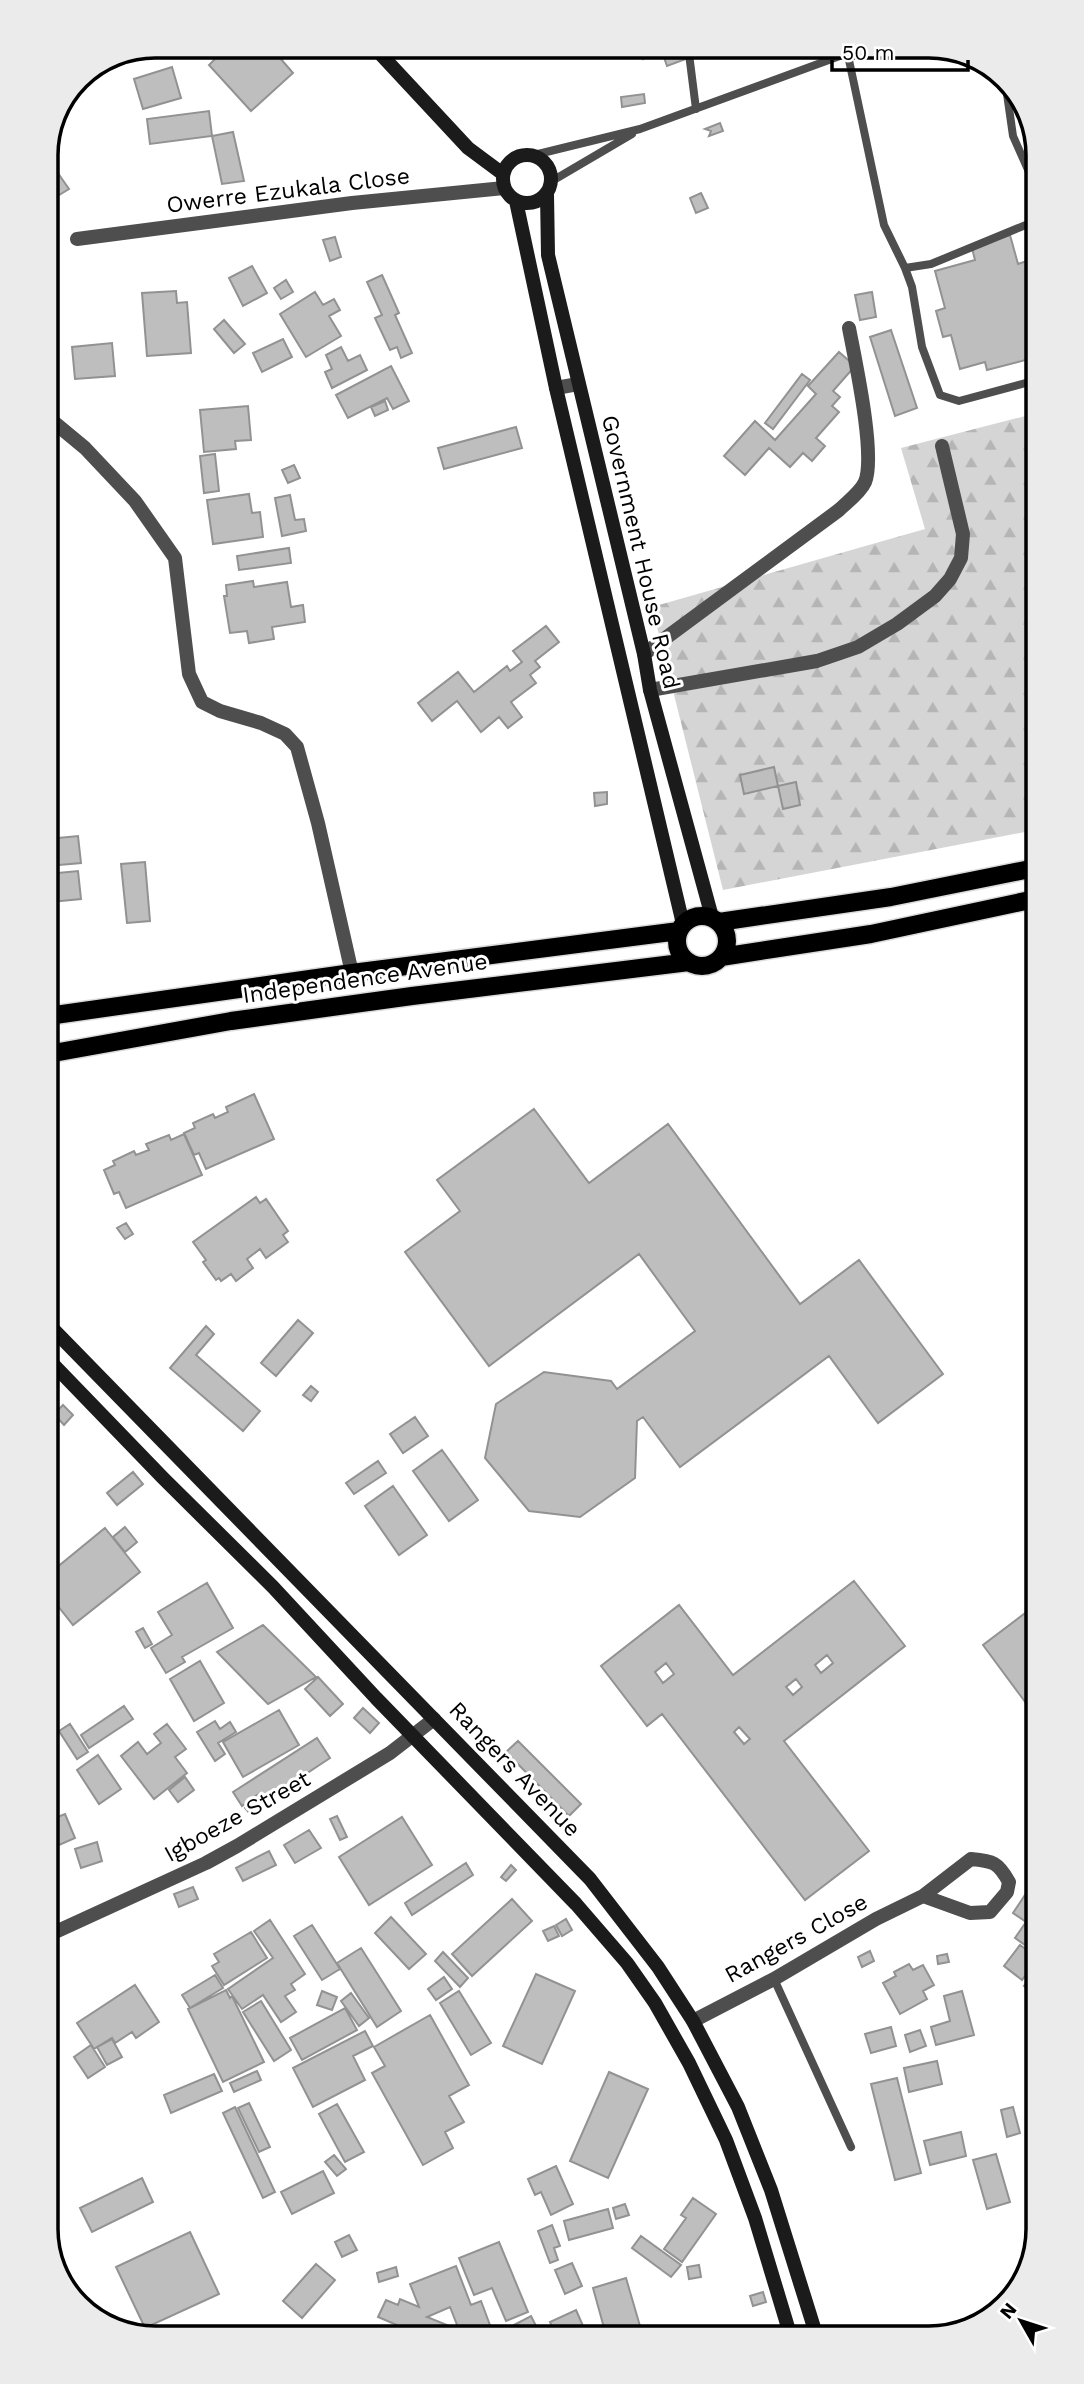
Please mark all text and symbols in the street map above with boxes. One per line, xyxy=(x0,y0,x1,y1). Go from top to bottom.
scale bar xyxy=(832,28,968,72)
text: 50 m xyxy=(842,40,894,65)
street label: Owerre Ezukala Close xyxy=(165,162,411,219)
street label: Government House Road xyxy=(596,413,685,692)
street label: Independence Avenue xyxy=(241,948,489,1009)
street label: Rangers Avenue xyxy=(443,1696,586,1843)
street label: Igboeze Street xyxy=(160,1765,315,1868)
street label: Rangers Close xyxy=(720,1888,872,1989)
north arrow xyxy=(986,2286,1056,2356)
text: N xyxy=(995,2298,1022,2323)

